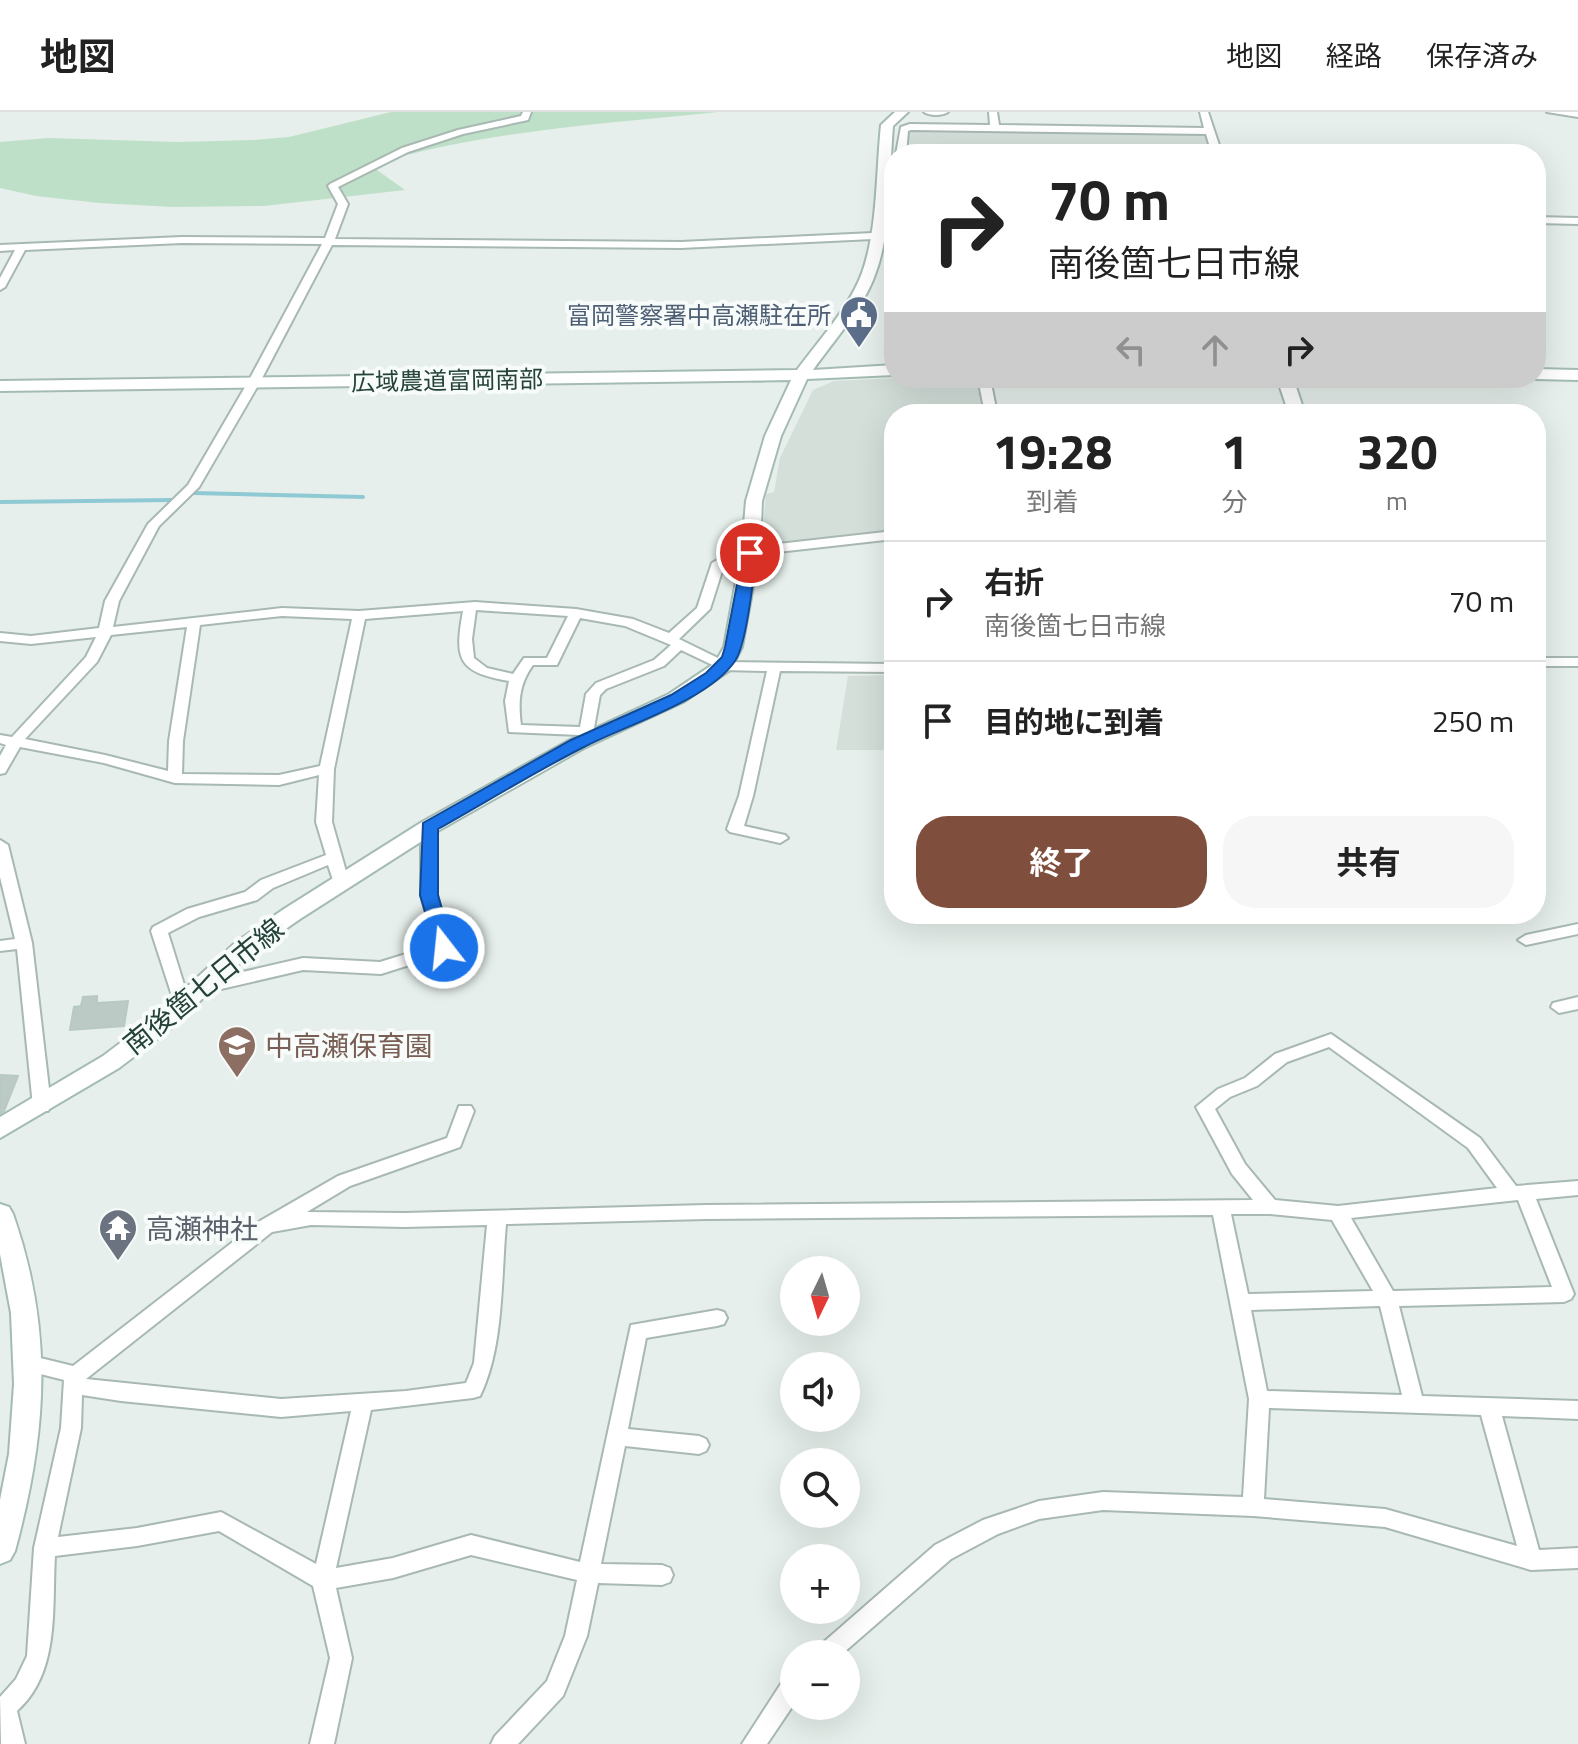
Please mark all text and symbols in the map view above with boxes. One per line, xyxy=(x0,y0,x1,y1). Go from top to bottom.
text: 地図 xyxy=(40,27,116,85)
text: 地図 xyxy=(1226,34,1282,77)
text: 経路 xyxy=(1326,34,1382,77)
text: 保存済み xyxy=(1426,34,1538,77)
text: 70 m xyxy=(1048,157,1170,242)
icon: right xyxy=(916,176,1020,280)
text: 南後箇七日市線 xyxy=(1048,235,1300,290)
public building icon: 富岡警察署中高瀬駐在所 xyxy=(838,294,880,349)
place label: 富岡警察署中高瀬駐在所 xyxy=(567,297,831,333)
icon: left xyxy=(1109,328,1153,372)
icon: ahead xyxy=(1193,328,1237,372)
icon: right xyxy=(1277,328,1321,372)
street label: 広域農道富岡南部 xyxy=(351,360,543,400)
text: 19:28 xyxy=(993,415,1112,488)
text: 1 xyxy=(1221,415,1248,488)
text: 320 xyxy=(1357,415,1437,488)
text: m xyxy=(1386,481,1408,520)
text: 到着 xyxy=(1027,482,1079,521)
text: 分 xyxy=(1222,482,1248,521)
pin xyxy=(716,519,784,587)
icon: arrive xyxy=(728,531,772,575)
text: 右折 xyxy=(984,559,1044,605)
text: 70 m xyxy=(1449,578,1514,624)
icon: right xyxy=(916,579,960,623)
text: 南後箇七日市線 xyxy=(984,606,1166,645)
text: 250 m xyxy=(1432,698,1514,744)
icon: arrive xyxy=(916,699,960,743)
text: 目的地に到着 xyxy=(984,699,1164,745)
button: 終了 xyxy=(916,816,1207,908)
button: 共有 xyxy=(1223,816,1514,908)
position arrow xyxy=(402,906,486,990)
street label: 南後箇七日市線 xyxy=(113,908,293,1064)
school or university icon: 中高瀬保育園 xyxy=(216,1024,258,1079)
place label: 中高瀬保育園 xyxy=(265,1024,433,1067)
temple icon: 高瀬神社 xyxy=(97,1207,139,1262)
place label: 高瀬神社 xyxy=(146,1207,258,1250)
north arrow xyxy=(780,1256,860,1336)
map controls xyxy=(780,1256,860,1720)
button: sound xyxy=(780,1352,860,1432)
button: search xyxy=(780,1448,860,1528)
button: + xyxy=(780,1544,860,1624)
button: − xyxy=(780,1640,860,1720)

